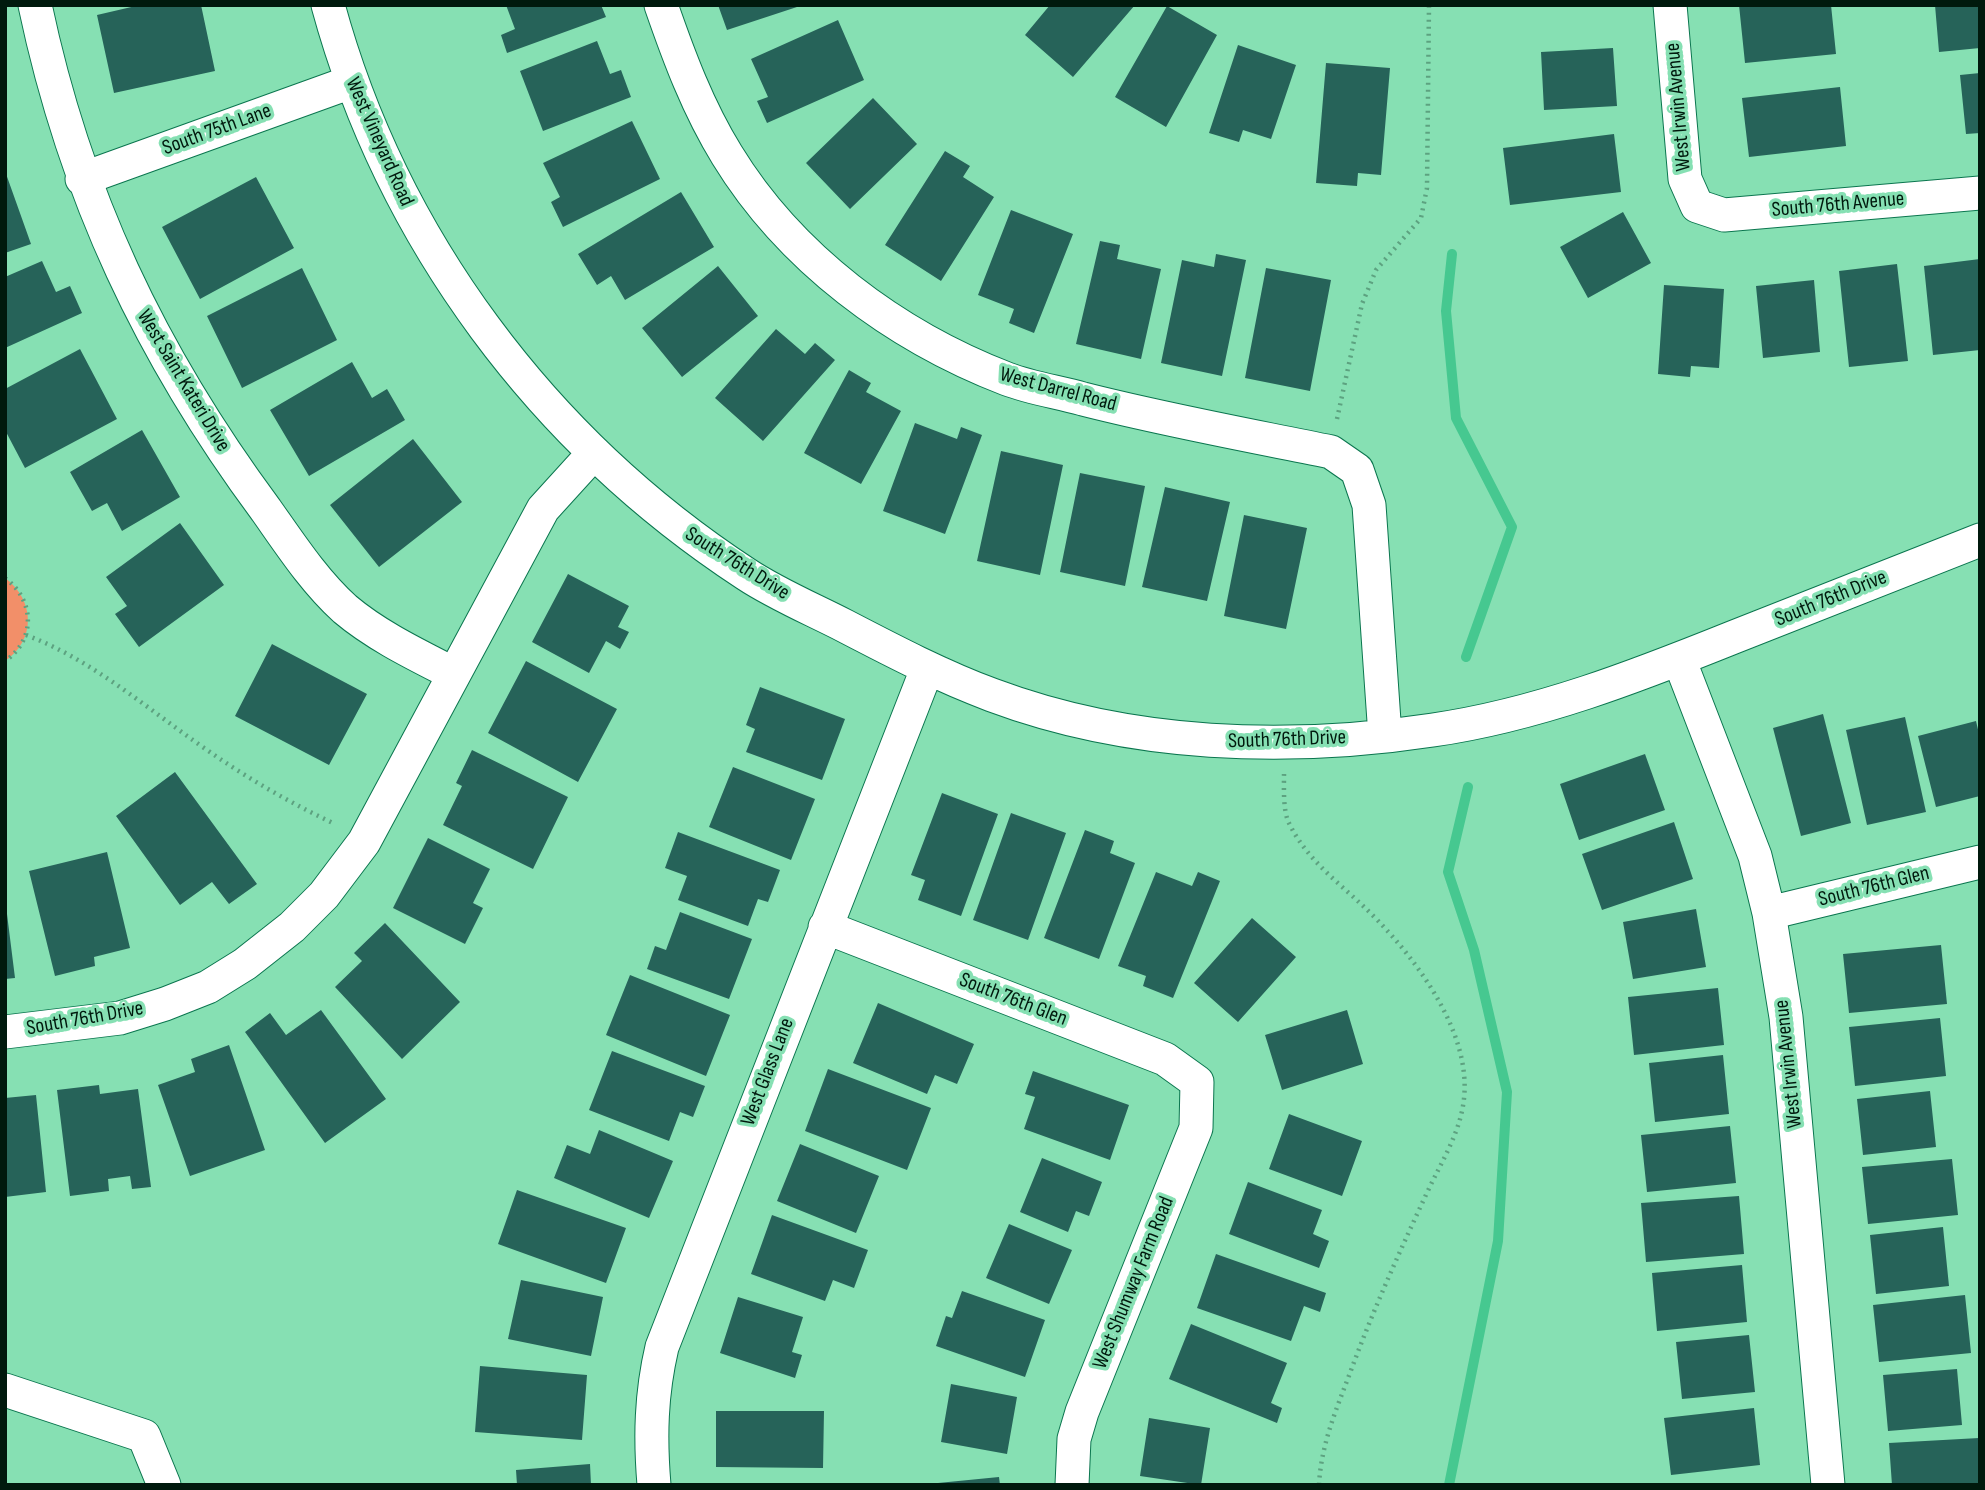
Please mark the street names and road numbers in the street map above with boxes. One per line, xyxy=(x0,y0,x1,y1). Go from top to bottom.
street label: West Irwin Avenue xyxy=(1661,42,1697,172)
street label: West Vineyard Road xyxy=(339,74,419,210)
street label: South 75th Lane xyxy=(159,99,275,161)
street label: South 76th Avenue xyxy=(1771,187,1905,223)
street label: West Saint Kateri Drive xyxy=(131,306,235,456)
street label: West Darrel Road xyxy=(997,362,1119,418)
street label: South 76th Drive xyxy=(680,522,794,606)
street label: South 76th Drive xyxy=(1771,565,1891,633)
street label: South 76th Drive xyxy=(1228,725,1346,755)
street label: South 76th Glen xyxy=(1816,861,1932,913)
street label: South 76th Glen xyxy=(956,968,1070,1032)
street label: South 76th Drive xyxy=(25,996,145,1042)
street label: West Irwin Avenue xyxy=(1770,999,1808,1129)
street label: West Glass Lane xyxy=(736,1015,800,1129)
street label: West Shumway Farm Road xyxy=(1088,1193,1180,1373)

